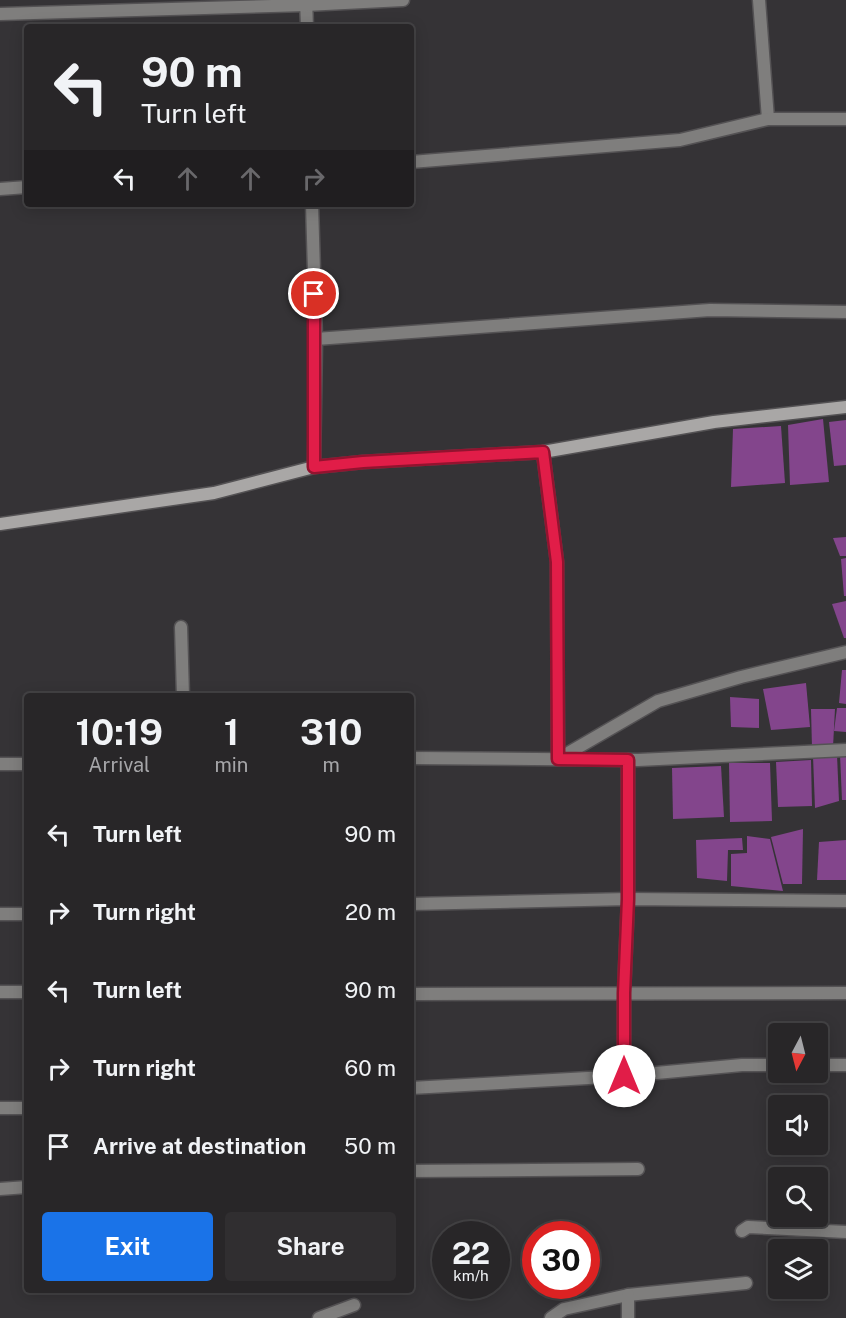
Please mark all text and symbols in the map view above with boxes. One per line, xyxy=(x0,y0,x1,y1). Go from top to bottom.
text: 90 m xyxy=(141,47,243,96)
icon: left xyxy=(42,48,120,126)
text: Turn left xyxy=(141,97,247,129)
icon: left xyxy=(108,162,141,195)
icon: ahead xyxy=(171,162,204,195)
icon: ahead xyxy=(234,162,267,195)
icon: right xyxy=(297,162,330,195)
pin xyxy=(288,268,339,319)
icon: arrive xyxy=(297,277,330,310)
text: 10:19 xyxy=(76,711,163,753)
text: 1 xyxy=(224,711,239,753)
text: 310 xyxy=(300,711,362,753)
text: Arrival xyxy=(88,753,150,777)
text: min xyxy=(214,753,248,777)
text: m xyxy=(323,753,340,777)
icon: left xyxy=(42,818,75,851)
text: Turn left xyxy=(93,821,182,847)
text: 90 m xyxy=(345,821,396,847)
icon: right xyxy=(42,896,75,929)
text: Turn right xyxy=(93,899,196,925)
text: 20 m xyxy=(345,899,396,925)
icon: left xyxy=(42,974,75,1007)
text: Turn left xyxy=(93,977,182,1003)
text: 90 m xyxy=(345,977,396,1003)
north arrow xyxy=(768,1023,828,1083)
map controls xyxy=(768,1023,828,1299)
position arrow xyxy=(592,1044,656,1108)
icon: right xyxy=(42,1052,75,1085)
text: Turn right xyxy=(93,1055,196,1081)
text: 60 m xyxy=(345,1055,396,1081)
button: sound xyxy=(768,1095,828,1155)
icon: arrive xyxy=(42,1130,75,1163)
text: Arrive at destination xyxy=(93,1133,306,1159)
text: 50 m xyxy=(344,1133,396,1159)
button: search xyxy=(768,1167,828,1227)
button: Exit xyxy=(42,1212,213,1281)
button: Share xyxy=(225,1212,396,1281)
speed limit sign: 30 xyxy=(522,1221,600,1299)
text: 22 xyxy=(452,1235,490,1271)
button: layers xyxy=(768,1239,828,1299)
text: km/h xyxy=(453,1267,489,1284)

